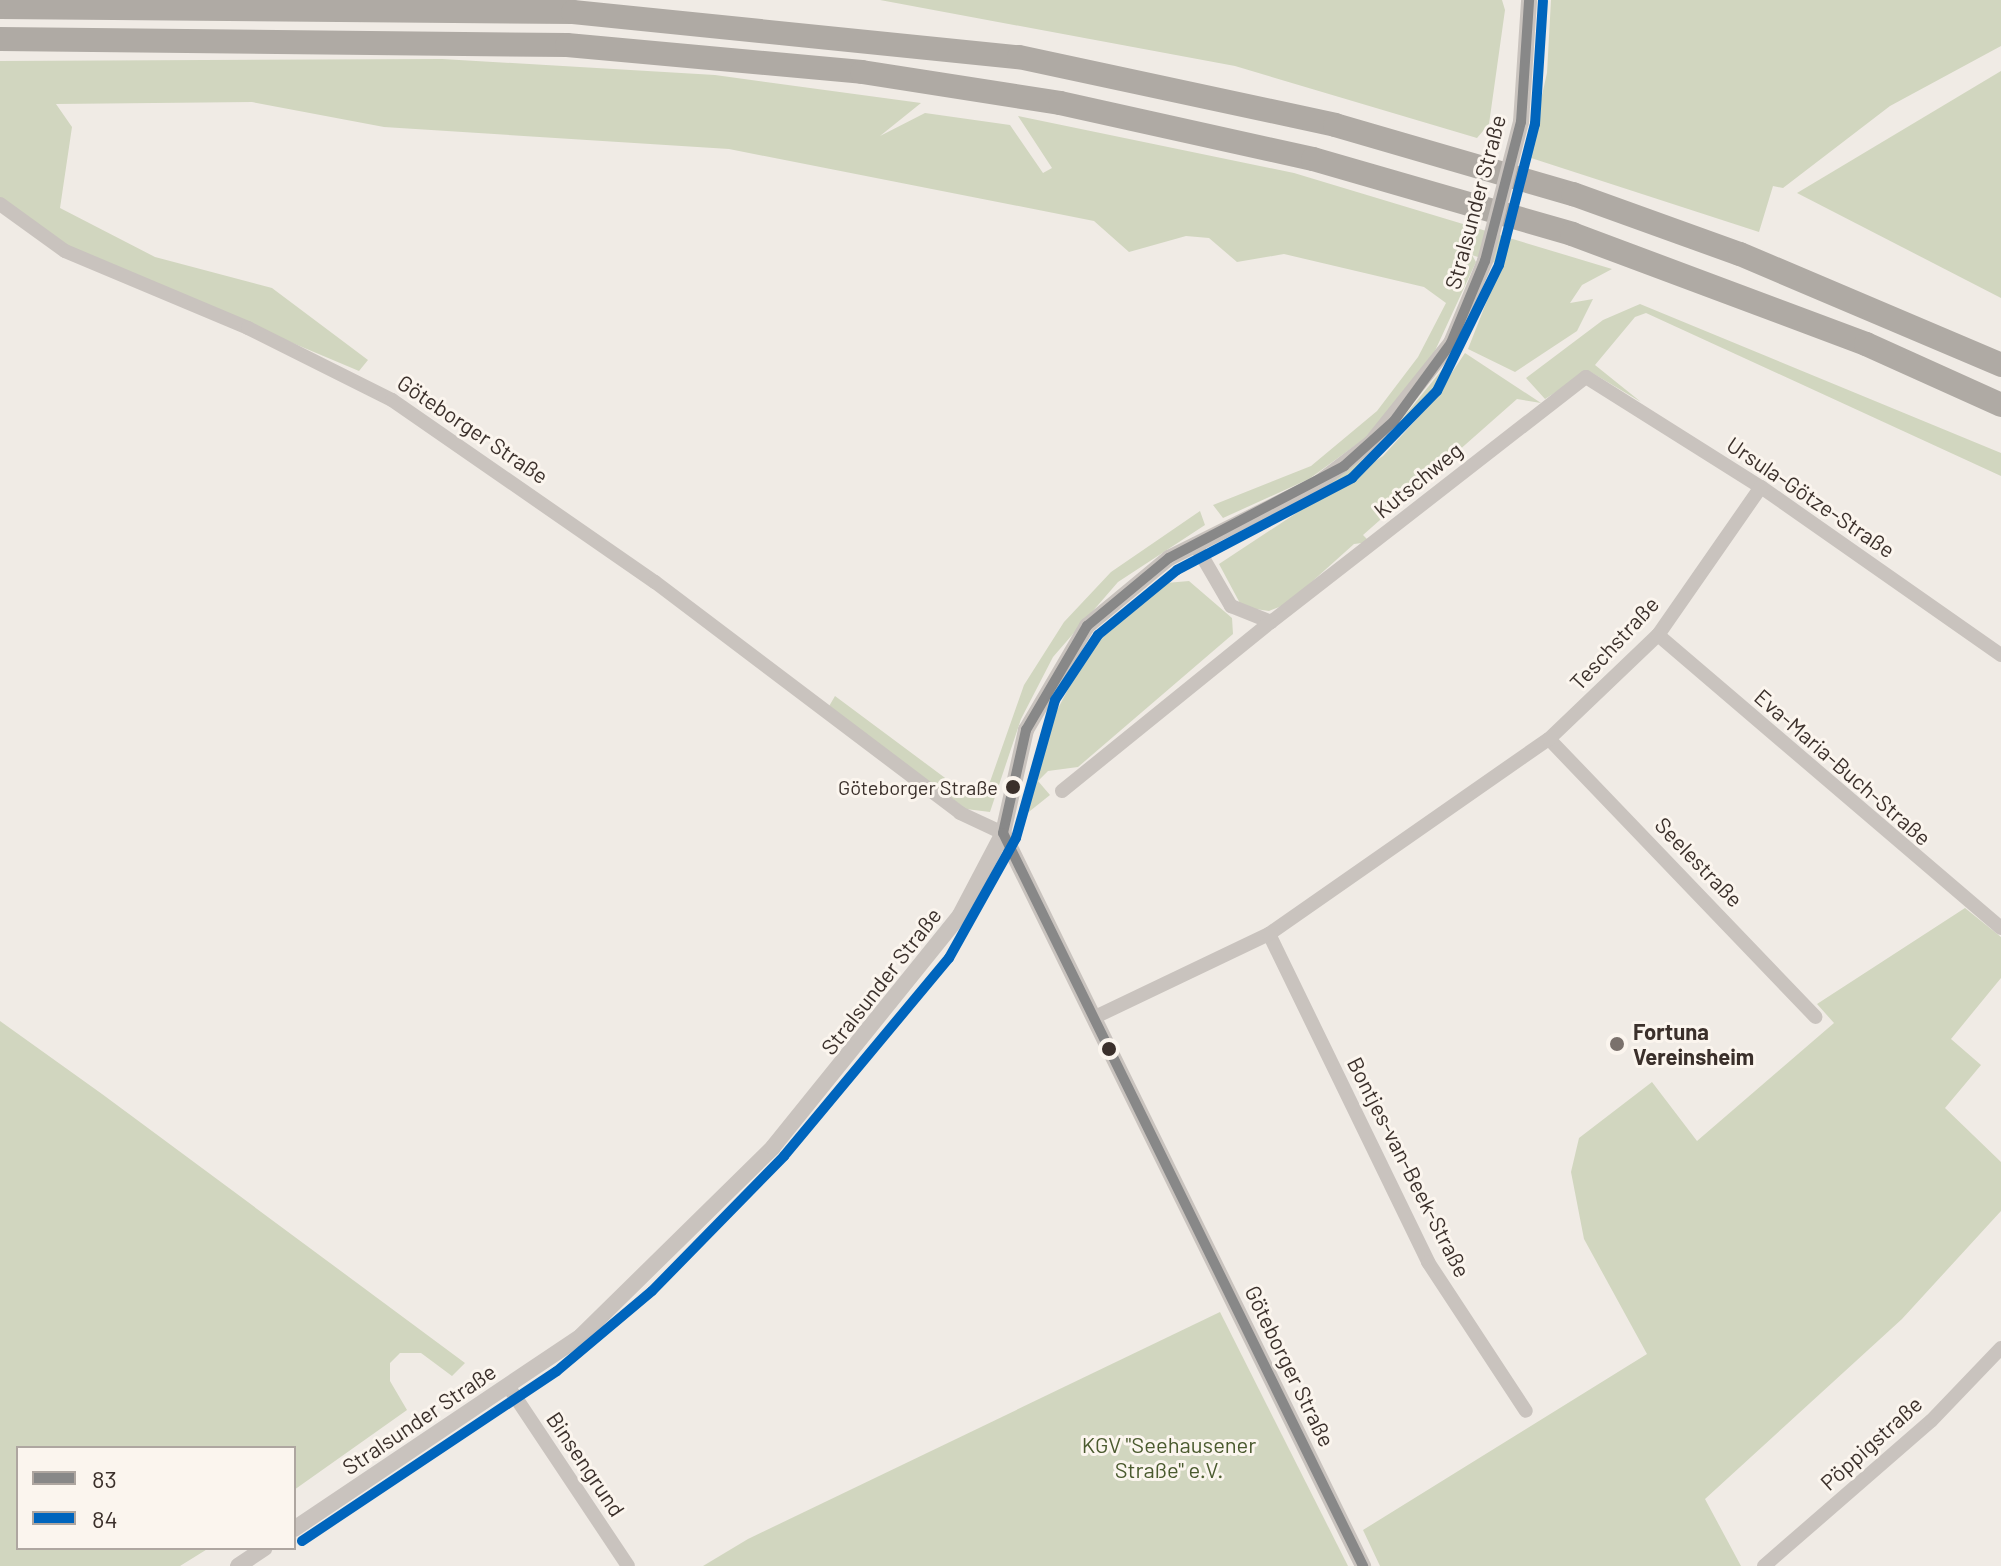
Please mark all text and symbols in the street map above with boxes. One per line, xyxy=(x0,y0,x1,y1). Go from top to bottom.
street label: Stralsunder Straße xyxy=(1439,112,1511,292)
street label: Göteborger Straße xyxy=(393,369,553,489)
street label: Ursula-Götze-Straße xyxy=(1722,431,1900,563)
street label: Kutschweg xyxy=(1369,436,1467,524)
street label: Teschstraße xyxy=(1564,591,1664,695)
street label: Eva-Maria-Buch-Straße xyxy=(1749,683,1937,851)
place label: Göteborger Straße xyxy=(838,775,998,799)
marker: Göteborger Straße xyxy=(1005,779,1021,795)
street label: Seelestraße xyxy=(1650,812,1748,912)
street label: Stralsunder Straße xyxy=(815,902,947,1060)
place label: Fortuna Vereinsheim xyxy=(1633,1018,1754,1070)
marker: Fortuna Vereinsheim xyxy=(1608,1035,1626,1053)
unlabelled marker xyxy=(1101,1041,1117,1057)
street label: Bontjes-van-Beek-Straße xyxy=(1342,1052,1476,1282)
street label: Göteborger Straße xyxy=(1240,1281,1340,1451)
street label: Stralsunder Straße xyxy=(337,1358,501,1480)
street label: Pöppigstraße xyxy=(1815,1390,1927,1496)
street label: Binsengrund xyxy=(541,1407,631,1521)
park label: KGV "Seehausener Straße" e.V. xyxy=(1082,1431,1256,1482)
legend xyxy=(16,1446,296,1550)
text: 83 xyxy=(92,1464,117,1493)
text: 84 xyxy=(92,1504,118,1533)

